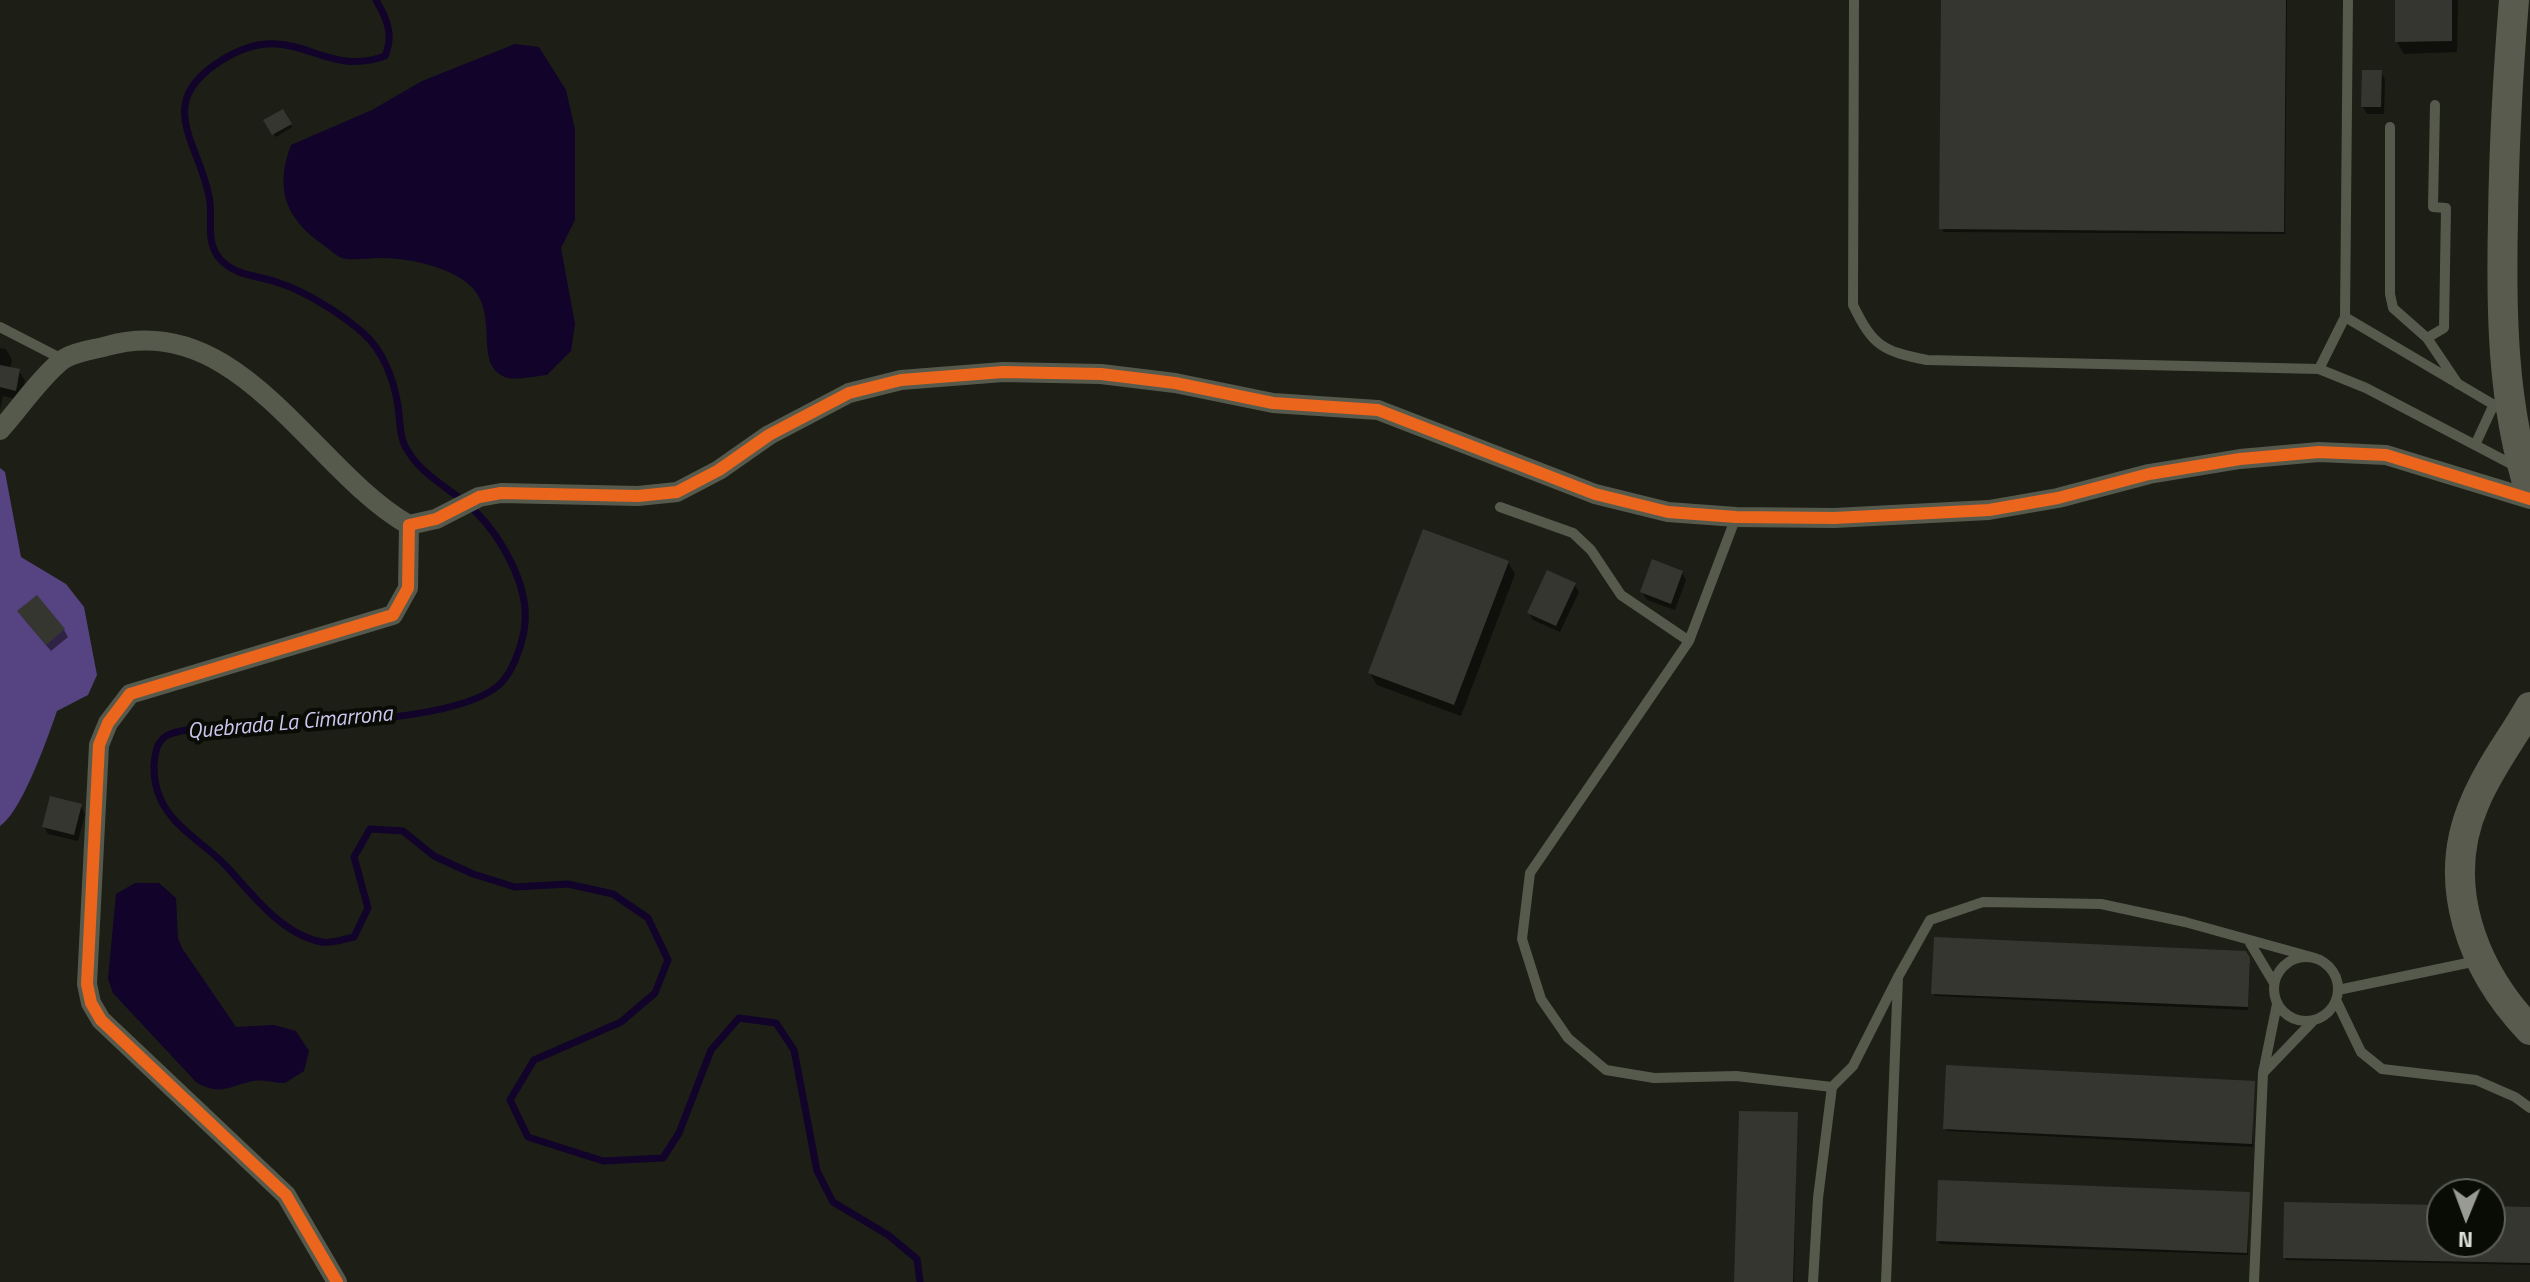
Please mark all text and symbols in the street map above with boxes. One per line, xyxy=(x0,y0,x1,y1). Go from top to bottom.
water label: Quebrada La Cimarrona xyxy=(186,702,394,746)
north arrow xyxy=(2426,1178,2506,1258)
text: N xyxy=(2458,1223,2474,1257)

